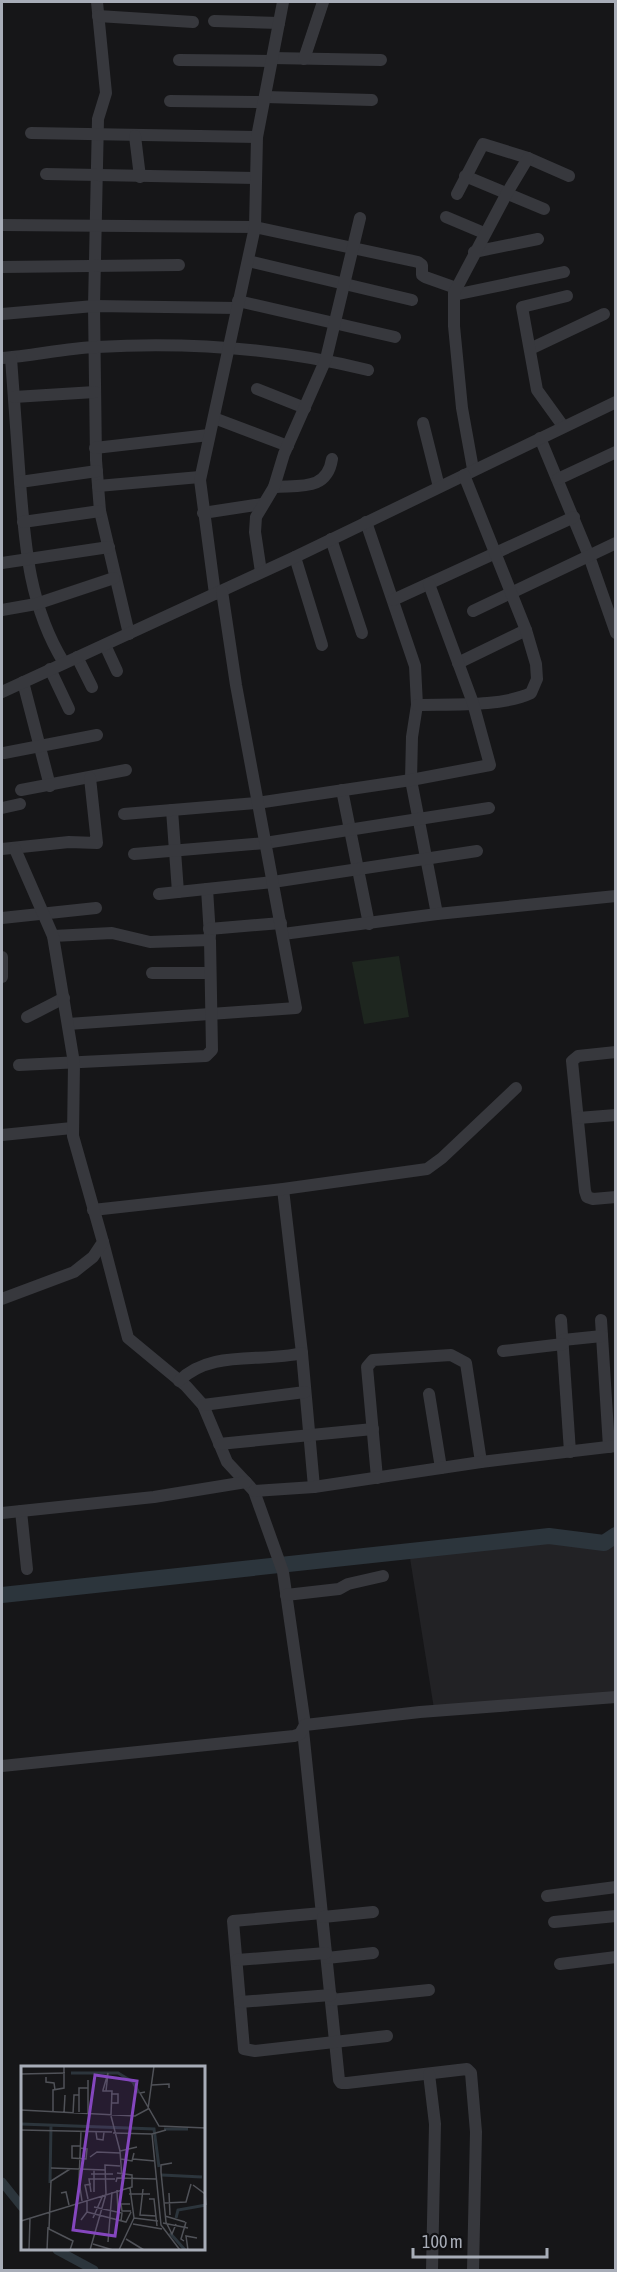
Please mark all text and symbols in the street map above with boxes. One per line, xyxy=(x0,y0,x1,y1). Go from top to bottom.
inset map xyxy=(21,2066,206,2251)
scale bar xyxy=(413,2221,546,2259)
text: 100 m xyxy=(422,2231,463,2252)

